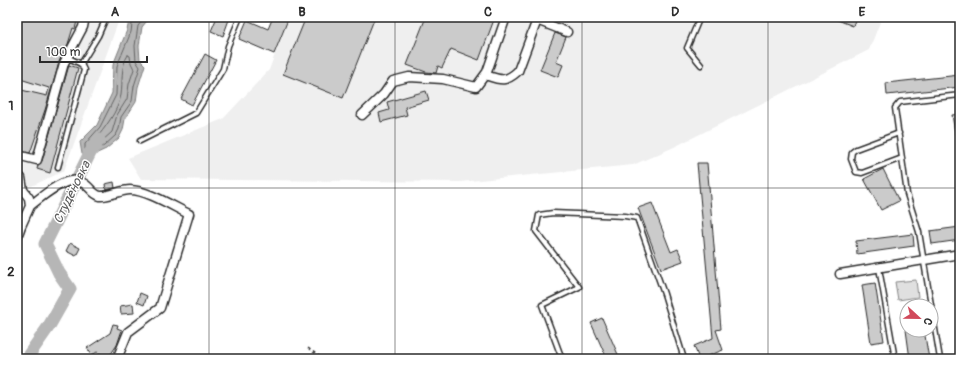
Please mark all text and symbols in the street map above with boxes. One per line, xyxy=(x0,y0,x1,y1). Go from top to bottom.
text: A xyxy=(111,4,120,20)
text: B xyxy=(298,4,306,20)
text: C xyxy=(484,4,492,20)
text: D xyxy=(671,4,679,20)
text: E xyxy=(859,4,866,20)
scale bar xyxy=(40,38,147,64)
text: 100 m xyxy=(46,45,81,60)
text: 1 xyxy=(8,98,14,114)
water label: Студёновка xyxy=(50,158,94,226)
text: 2 xyxy=(7,264,15,280)
north arrow xyxy=(899,298,939,338)
text: С xyxy=(920,316,935,327)

